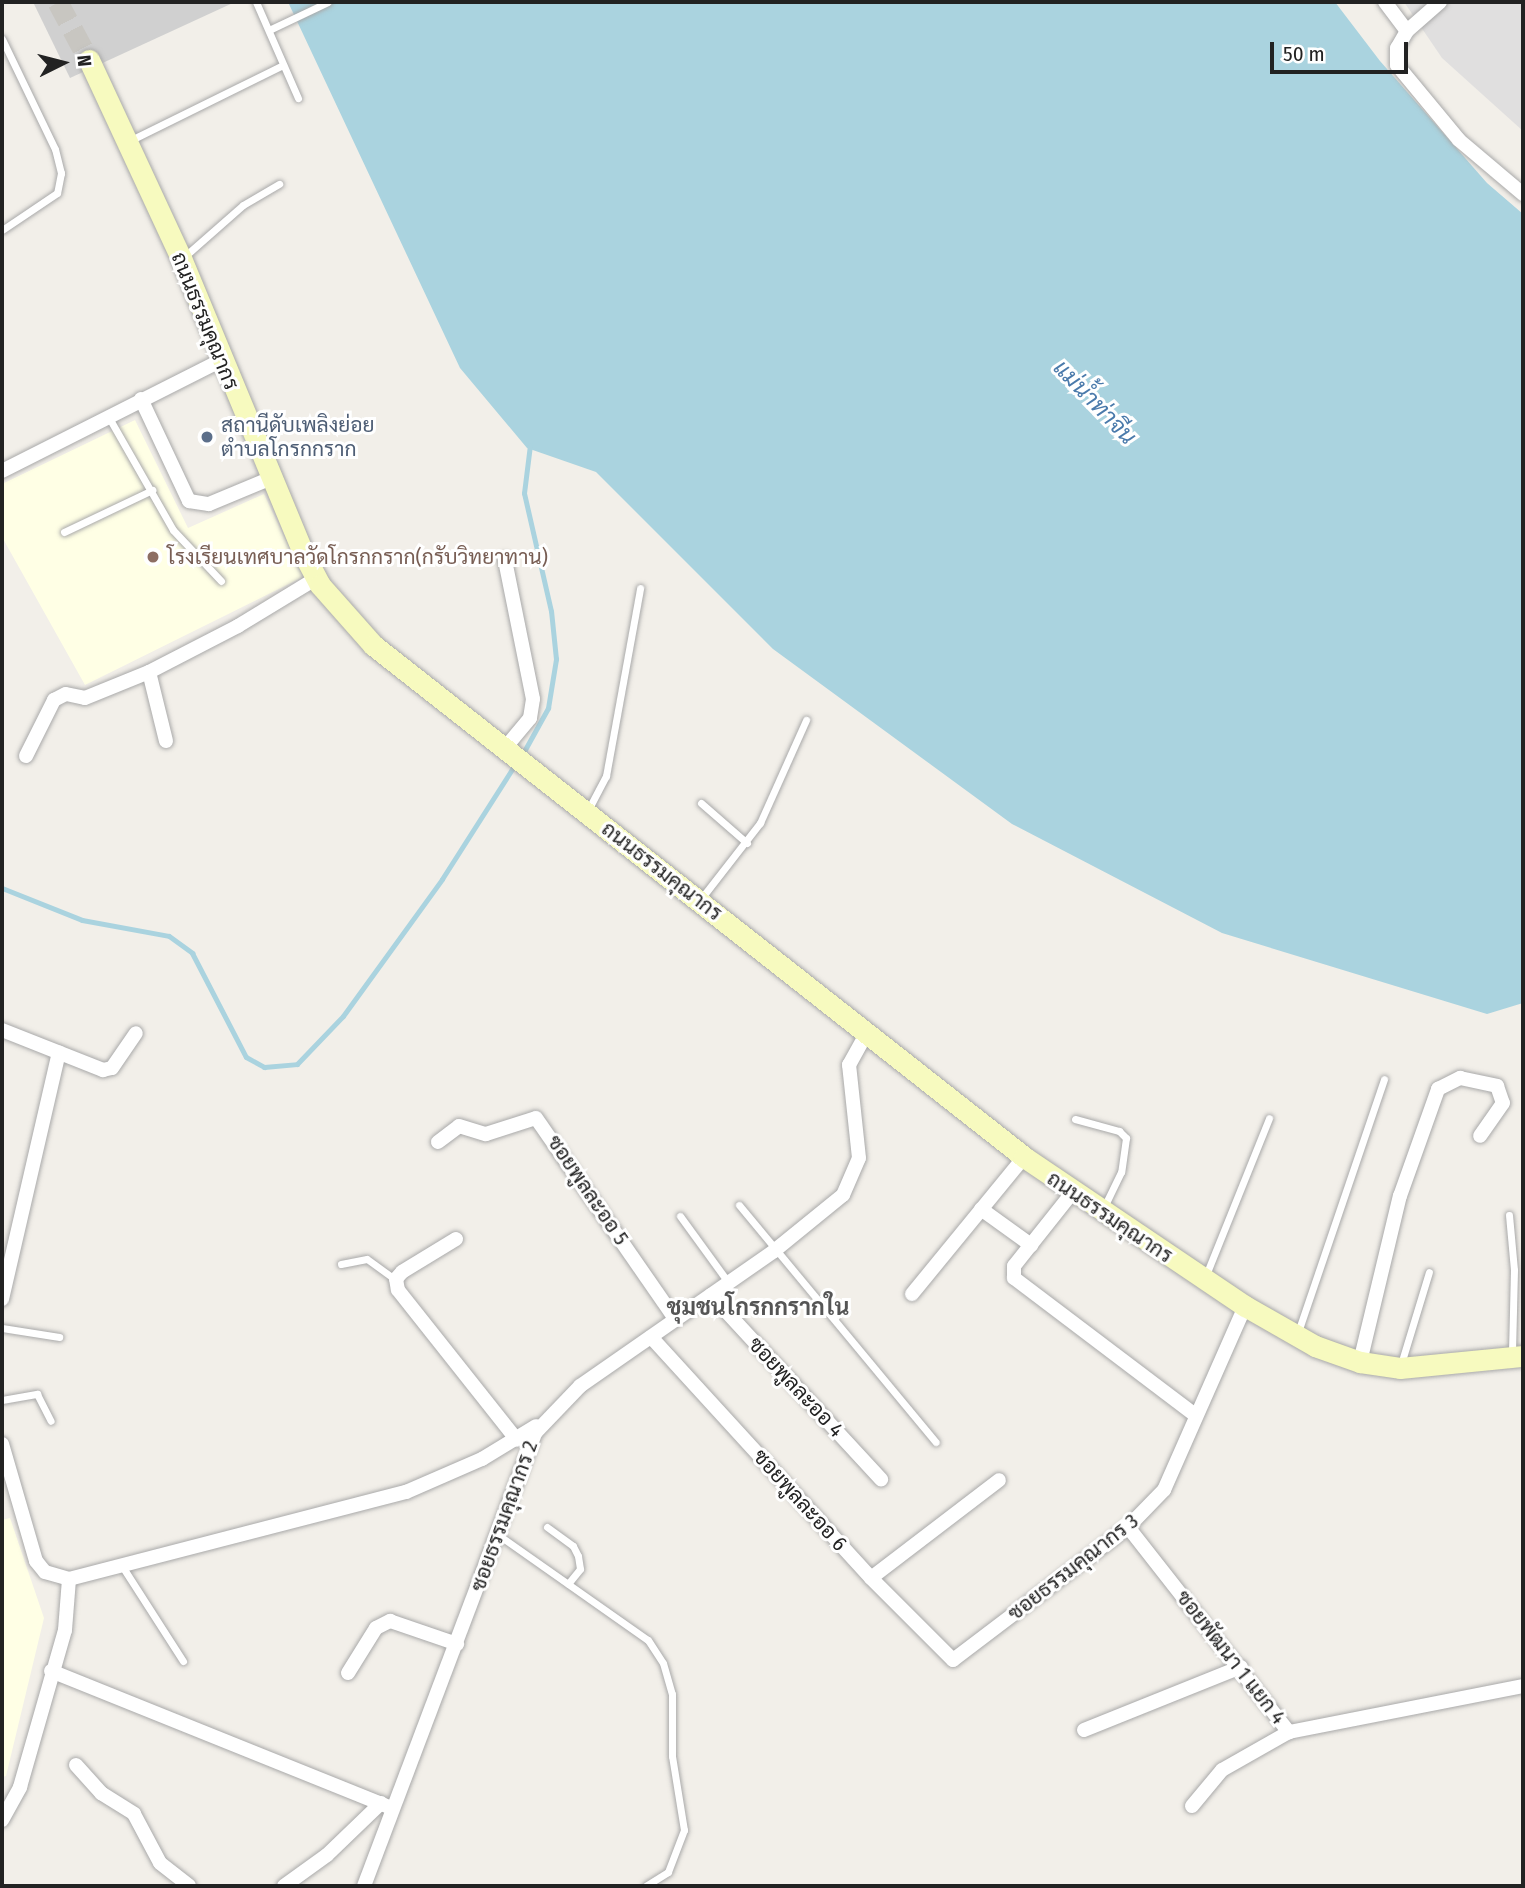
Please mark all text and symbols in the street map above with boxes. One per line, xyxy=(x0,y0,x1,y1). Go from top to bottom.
north arrow xyxy=(28,28,98,98)
scale bar xyxy=(1273,28,1411,72)
text: 50 m xyxy=(1283,41,1325,67)
text: N xyxy=(72,54,96,68)
street label: ถนนธรรมคุณากร xyxy=(166,249,244,393)
water label: แม่น้ำท่าจีน xyxy=(1048,354,1142,450)
place label: สถานีดับเพลิงย่อย ตำบลโกรกกราก xyxy=(221,412,375,462)
marker: สถานีดับเพลิงย่อย ตำบลโกรกกราก xyxy=(199,429,215,445)
place label: โรงเรียนเทศบาลวัดโกรกกราก(กรับวิทยาทาน) xyxy=(167,544,548,570)
marker: โรงเรียนเทศบาลวัดโกรกกราก(กรับวิทยาทาน) xyxy=(145,549,161,565)
street label: ถนนธรรมคุณากร xyxy=(597,816,727,926)
street label: ซอยพูลละออ 5 xyxy=(542,1130,634,1250)
street label: ถนนธรรมคุณากร xyxy=(1042,1166,1178,1268)
district label: ชุมชนโกรกกรากใน xyxy=(666,1293,850,1321)
street label: ซอยพูลละออ 4 xyxy=(743,1332,849,1442)
street label: ซอยธรรมคุณากร 2 xyxy=(465,1437,543,1595)
street label: ซอยพูลละออ 6 xyxy=(748,1444,852,1556)
street label: ซอยธรรมคุณากร 3 xyxy=(1003,1508,1143,1626)
street label: ซอยพัฒนา 1 แยก 4 xyxy=(1171,1585,1291,1729)

